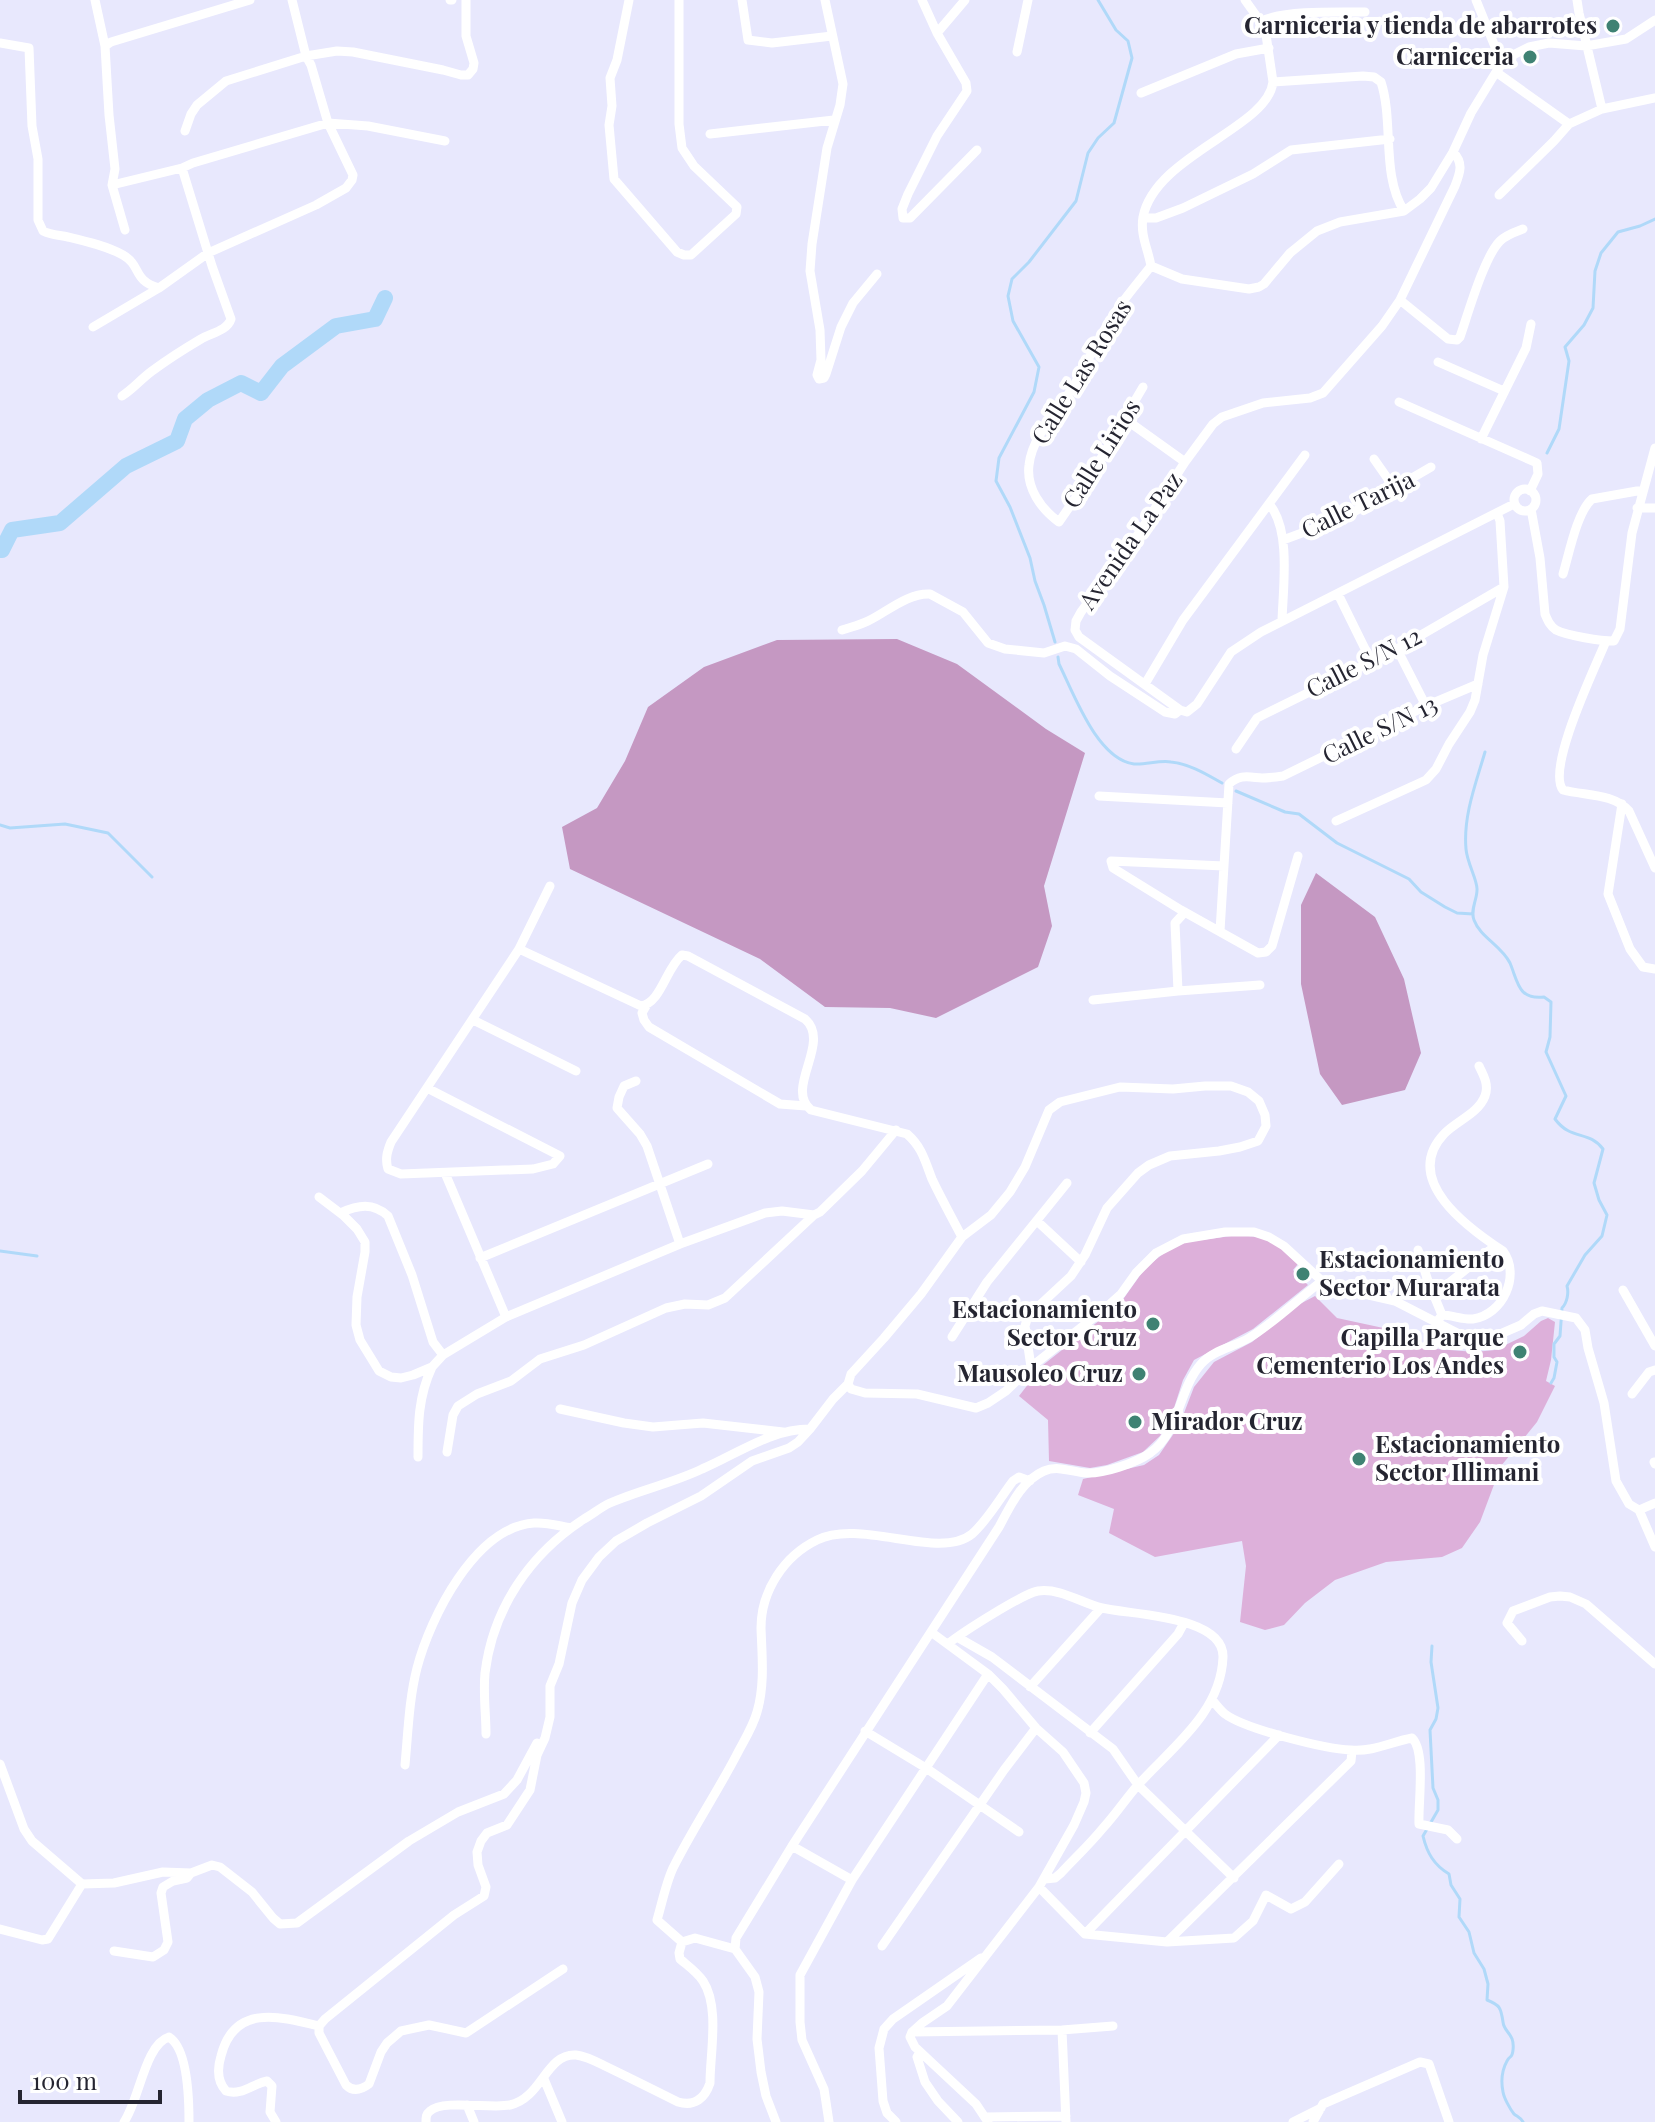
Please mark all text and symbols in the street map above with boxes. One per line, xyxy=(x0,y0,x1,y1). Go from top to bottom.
place label: Carniceria y tienda de abarrotes xyxy=(1244,8,1597,40)
marker: Carniceria y tienda de abarrotes xyxy=(1604,17,1622,35)
place label: Carniceria xyxy=(1396,39,1515,71)
marker: Carniceria xyxy=(1521,48,1539,66)
street label: Calle Las Rosas xyxy=(1023,293,1138,449)
street label: Calle Lirios xyxy=(1054,392,1146,513)
street label: Calle Tarija xyxy=(1295,462,1419,544)
street label: Avenida La Paz xyxy=(1070,465,1189,616)
street label: Calle S/N 12 xyxy=(1300,619,1426,704)
street label: Calle S/N 13 xyxy=(1316,687,1442,770)
place label: Estacionamiento Sector Murarata xyxy=(1319,1242,1504,1302)
marker: Estacionamiento Sector Murarata xyxy=(1294,1265,1312,1283)
place label: Estacionamiento Sector Cruz xyxy=(952,1292,1137,1352)
marker: Estacionamiento Sector Cruz xyxy=(1144,1315,1162,1333)
place label: Capilla Parque Cementerio Los Andes xyxy=(1256,1320,1504,1380)
marker: Capilla Parque Cementerio Los Andes xyxy=(1511,1343,1529,1361)
place label: Mausoleo Cruz xyxy=(957,1356,1123,1388)
marker: Mausoleo Cruz xyxy=(1130,1365,1148,1383)
place label: Mirador Cruz xyxy=(1151,1404,1303,1436)
marker: Mirador Cruz xyxy=(1126,1413,1144,1431)
place label: Estacionamiento Sector Illimani xyxy=(1375,1427,1560,1487)
marker: Estacionamiento Sector Illimani xyxy=(1350,1450,1368,1468)
scale bar xyxy=(20,2054,160,2104)
text: 100 m xyxy=(32,2064,97,2096)

